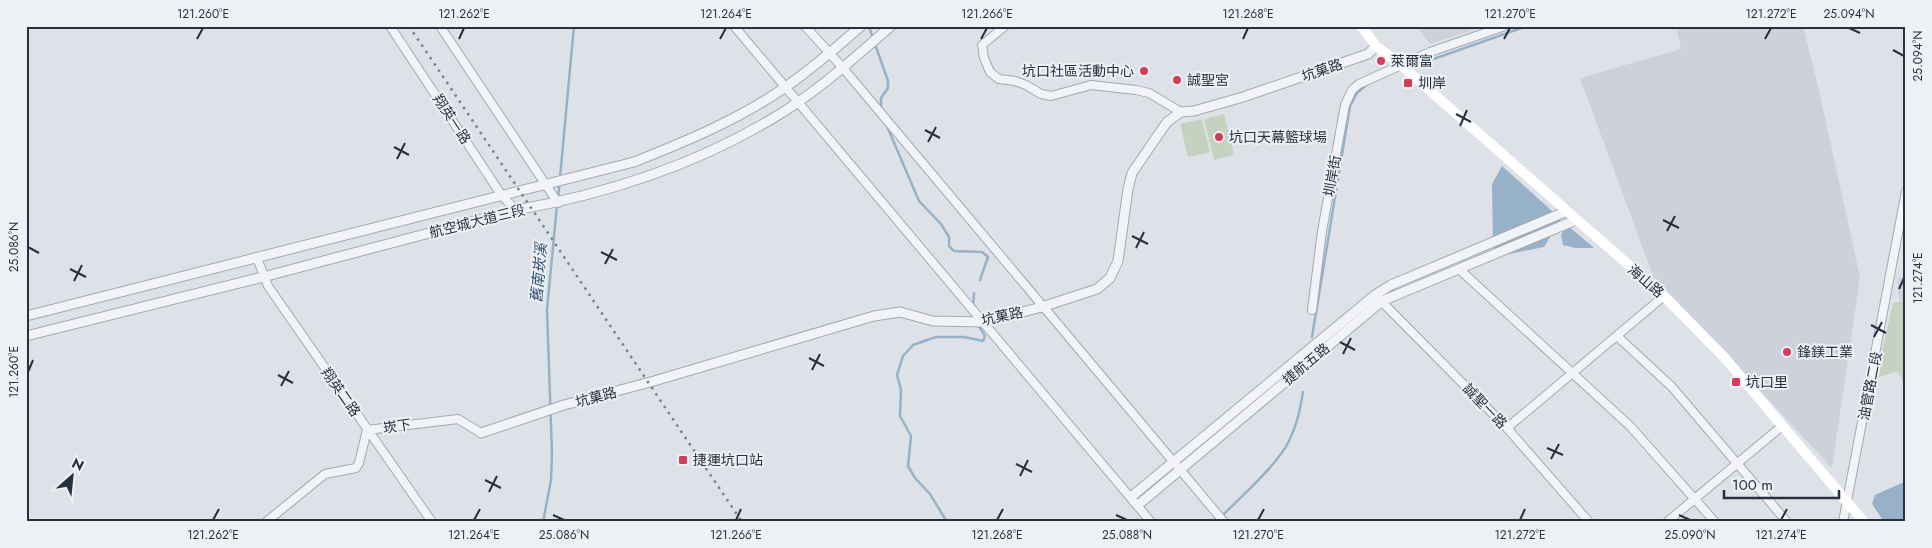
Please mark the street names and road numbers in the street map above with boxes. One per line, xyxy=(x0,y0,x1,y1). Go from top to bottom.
street label: 坑菓路 xyxy=(1299,54,1345,86)
street label: 翔英一路 xyxy=(428,90,476,148)
street label: 圳岸街 xyxy=(1319,154,1345,198)
street label: 航空城大道三段 xyxy=(427,199,527,243)
street label: 海山路 xyxy=(1624,260,1668,302)
street label: 坑菓路 xyxy=(979,302,1025,330)
street label: 捷航五路 xyxy=(1278,338,1334,390)
street label: 油管路二段 xyxy=(1854,350,1886,422)
street label: 翔英二路 xyxy=(317,363,365,421)
street label: 誠聖一路 xyxy=(1458,379,1512,433)
street label: 坑菓路 xyxy=(573,382,619,412)
street label: 崁下 xyxy=(382,414,412,438)

